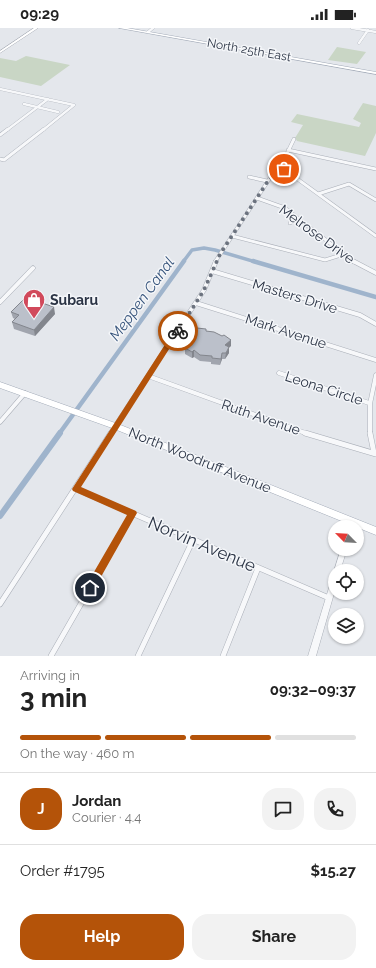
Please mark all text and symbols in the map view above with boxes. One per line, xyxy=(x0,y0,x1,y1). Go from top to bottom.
text: 09:29 xyxy=(20,5,59,23)
street label: North 25th East xyxy=(206,36,292,64)
pin xyxy=(267,152,301,186)
icon: bag xyxy=(273,158,295,180)
street label: Melrose Drive xyxy=(276,201,358,267)
water label: Meppen Canal xyxy=(106,254,178,344)
street label: Masters Drive xyxy=(251,275,339,317)
shop icon: Subaru xyxy=(21,287,47,320)
place label: Subaru xyxy=(50,292,99,308)
street label: Mark Avenue xyxy=(243,310,329,352)
courier xyxy=(158,311,198,351)
icon: bike xyxy=(167,320,189,342)
street label: Leona Circle xyxy=(283,368,365,408)
street label: Ruth Avenue xyxy=(219,396,303,438)
street label: North Woodruff Avenue xyxy=(126,424,274,496)
street label: Norvin Avenue xyxy=(145,512,259,576)
north arrow xyxy=(328,520,364,556)
map controls xyxy=(328,520,364,644)
button: locate xyxy=(328,564,364,600)
pin xyxy=(73,571,107,605)
icon: home xyxy=(79,577,101,599)
button: layers xyxy=(328,608,364,644)
text: Arriving in xyxy=(20,668,80,683)
text: 09:32–09:37 xyxy=(270,681,356,699)
text: 3 min xyxy=(20,683,87,713)
text: On the way · 460 m xyxy=(20,746,134,761)
button: chat xyxy=(262,788,304,830)
button: phone xyxy=(314,788,356,830)
text: Jordan xyxy=(72,792,121,810)
text: J xyxy=(37,800,45,818)
text: Courier · 4.4 xyxy=(72,810,141,825)
text: Order #1795 xyxy=(20,862,105,880)
text: $15.27 xyxy=(311,862,356,880)
button: Help xyxy=(20,914,184,960)
button: Share xyxy=(192,914,356,960)

